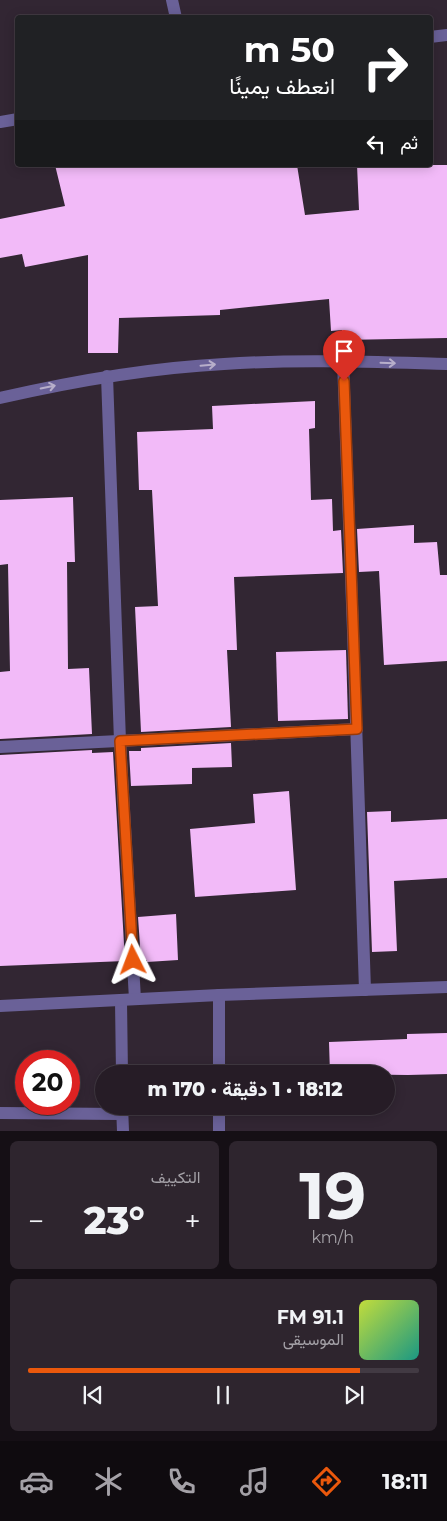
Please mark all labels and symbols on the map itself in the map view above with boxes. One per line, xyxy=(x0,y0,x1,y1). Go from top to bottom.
pin xyxy=(323,330,365,381)
one-way arrow xyxy=(380,358,396,367)
one-way arrow xyxy=(200,360,216,370)
one-way arrow xyxy=(39,382,55,392)
position arrow xyxy=(106,933,158,985)
speed limit sign: 20 xyxy=(15,1050,80,1115)

